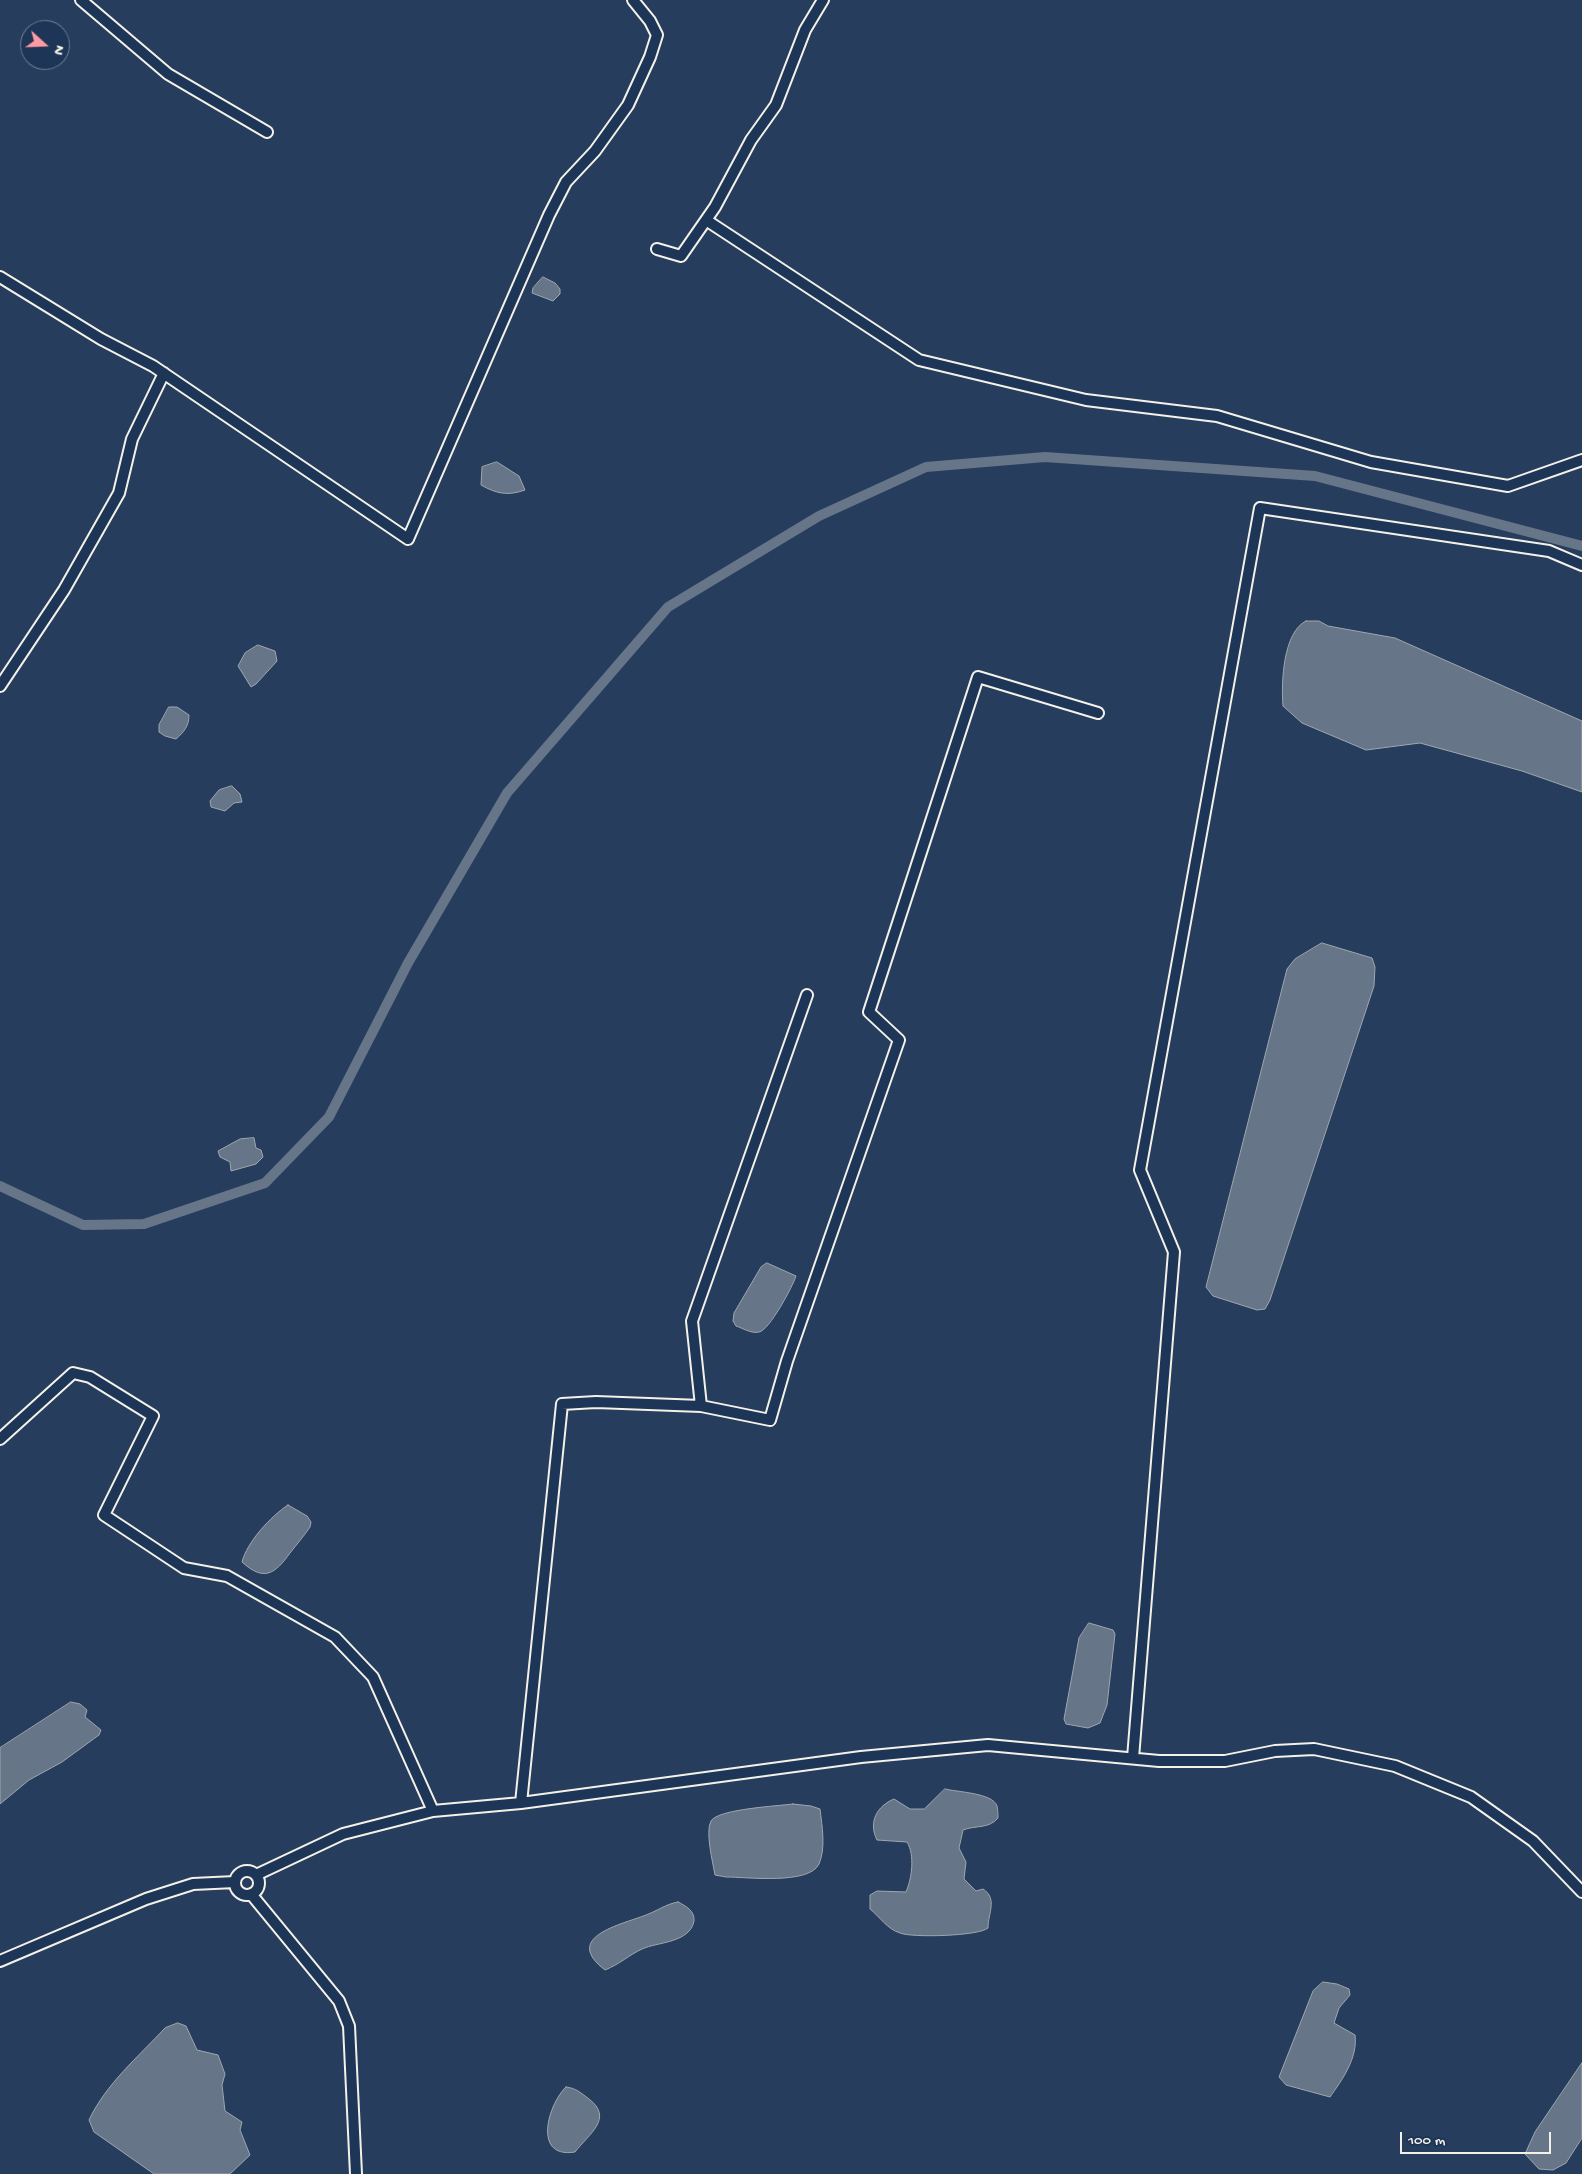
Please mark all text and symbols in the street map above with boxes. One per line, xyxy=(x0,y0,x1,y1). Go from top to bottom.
north arrow xyxy=(20,20,70,70)
text: N xyxy=(49,43,68,57)
scale bar xyxy=(1402,2122,1553,2154)
text: 100 m xyxy=(1408,2132,1445,2150)

